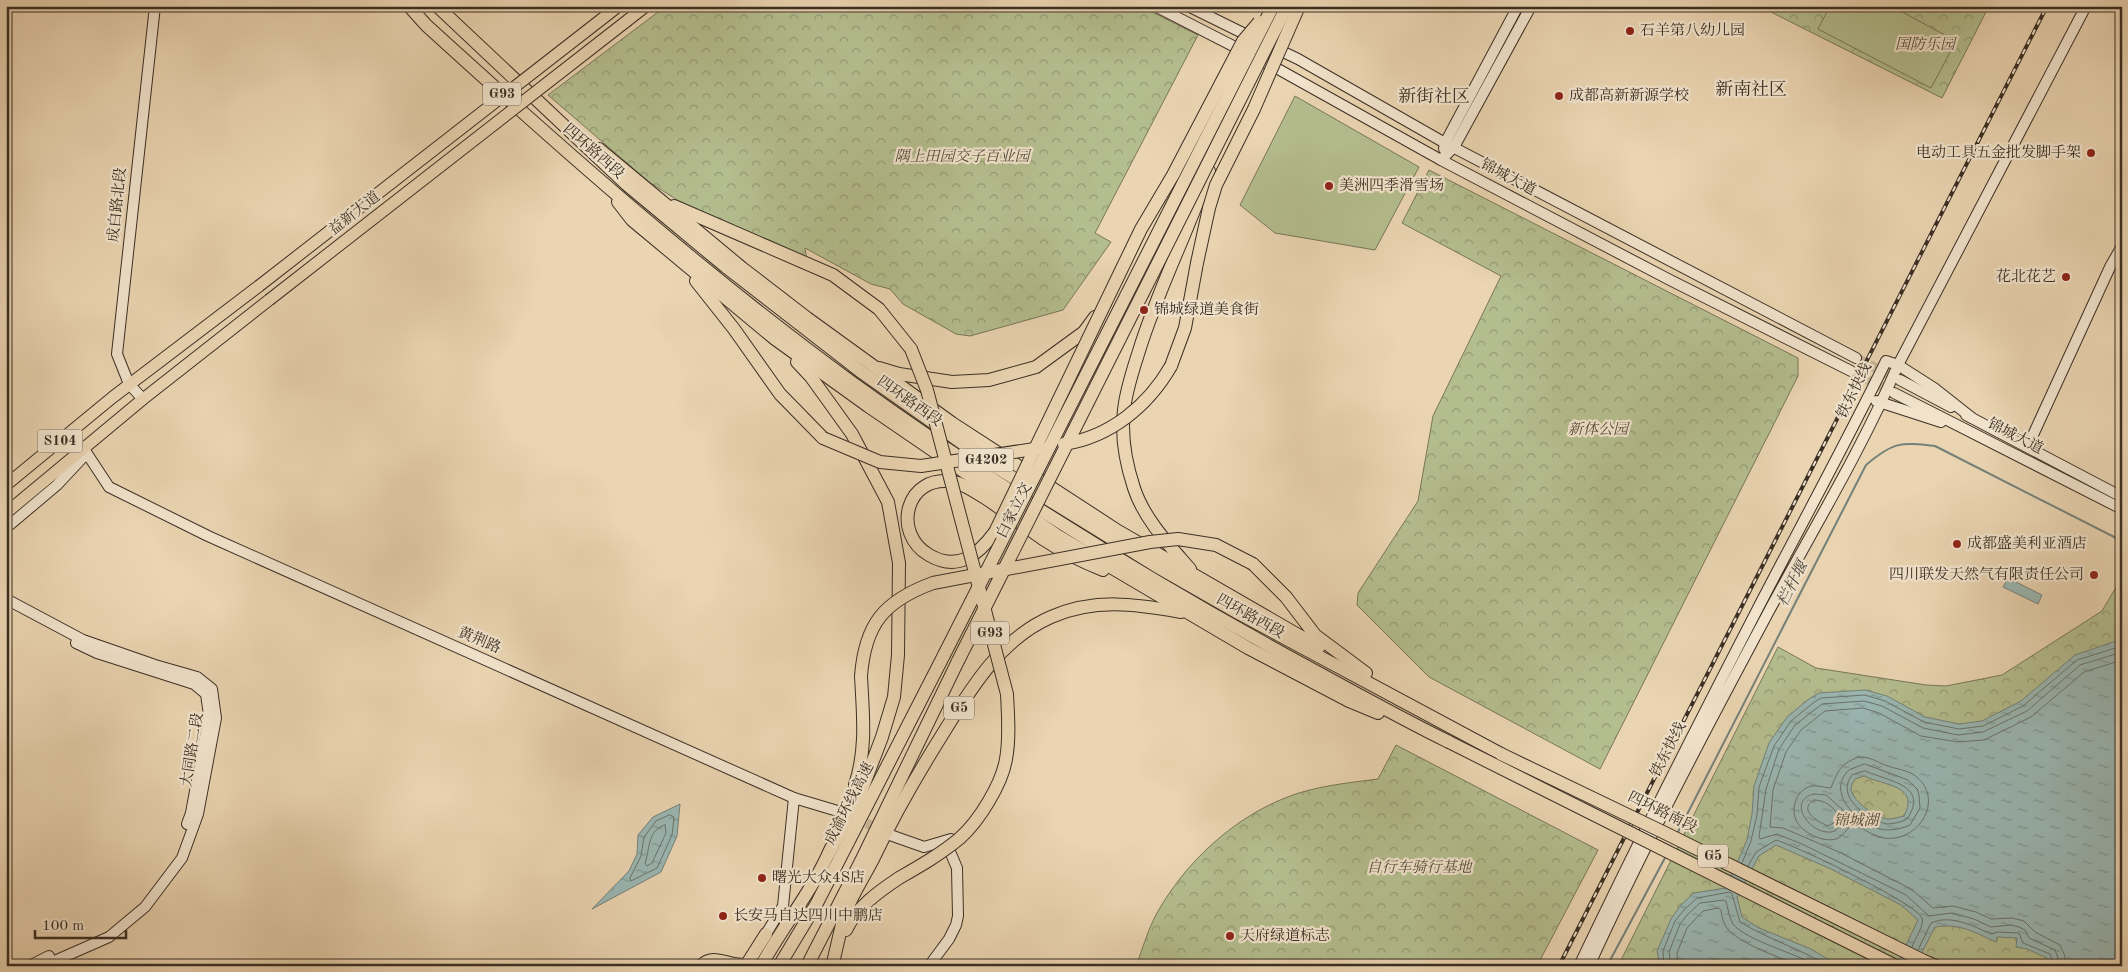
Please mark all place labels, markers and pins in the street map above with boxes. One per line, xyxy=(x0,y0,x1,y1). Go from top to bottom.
place label: 石羊第八幼儿园 xyxy=(1640,22,1745,39)
marker: 石羊第八幼儿园 xyxy=(1624,25,1636,37)
place label: 成都高新新源学校 xyxy=(1569,87,1689,104)
marker: 成都高新新源学校 xyxy=(1553,90,1565,102)
place label: 电动工具五金批发脚手架 xyxy=(1916,144,2081,161)
marker: 电动工具五金批发脚手架 xyxy=(2085,147,2097,159)
place label: 美洲四季滑雪场 xyxy=(1339,177,1444,194)
marker: 美洲四季滑雪场 xyxy=(1323,180,1335,192)
place label: 花北花艺 xyxy=(1996,268,2056,285)
marker: 花北花艺 xyxy=(2060,271,2072,283)
place label: 锦城绿道美食街 xyxy=(1154,301,1259,318)
marker: 锦城绿道美食街 xyxy=(1138,304,1150,316)
place label: 成都盛美利亚酒店 xyxy=(1967,534,2087,552)
marker: 成都盛美利亚酒店 xyxy=(1951,538,1963,550)
place label: 四川联发天然气有限责任公司 xyxy=(1889,566,2084,583)
marker: 四川联发天然气有限责任公司 xyxy=(2088,569,2100,581)
place label: 曙光大众4S店 xyxy=(772,869,865,886)
marker: 曙光大众4S店 xyxy=(756,872,768,884)
place label: 长安马自达四川中鹏店 xyxy=(733,907,883,924)
marker: 长安马自达四川中鹏店 xyxy=(717,910,729,922)
place label: 天府绿道标志 xyxy=(1240,927,1330,944)
marker: 天府绿道标志 xyxy=(1224,930,1236,942)

